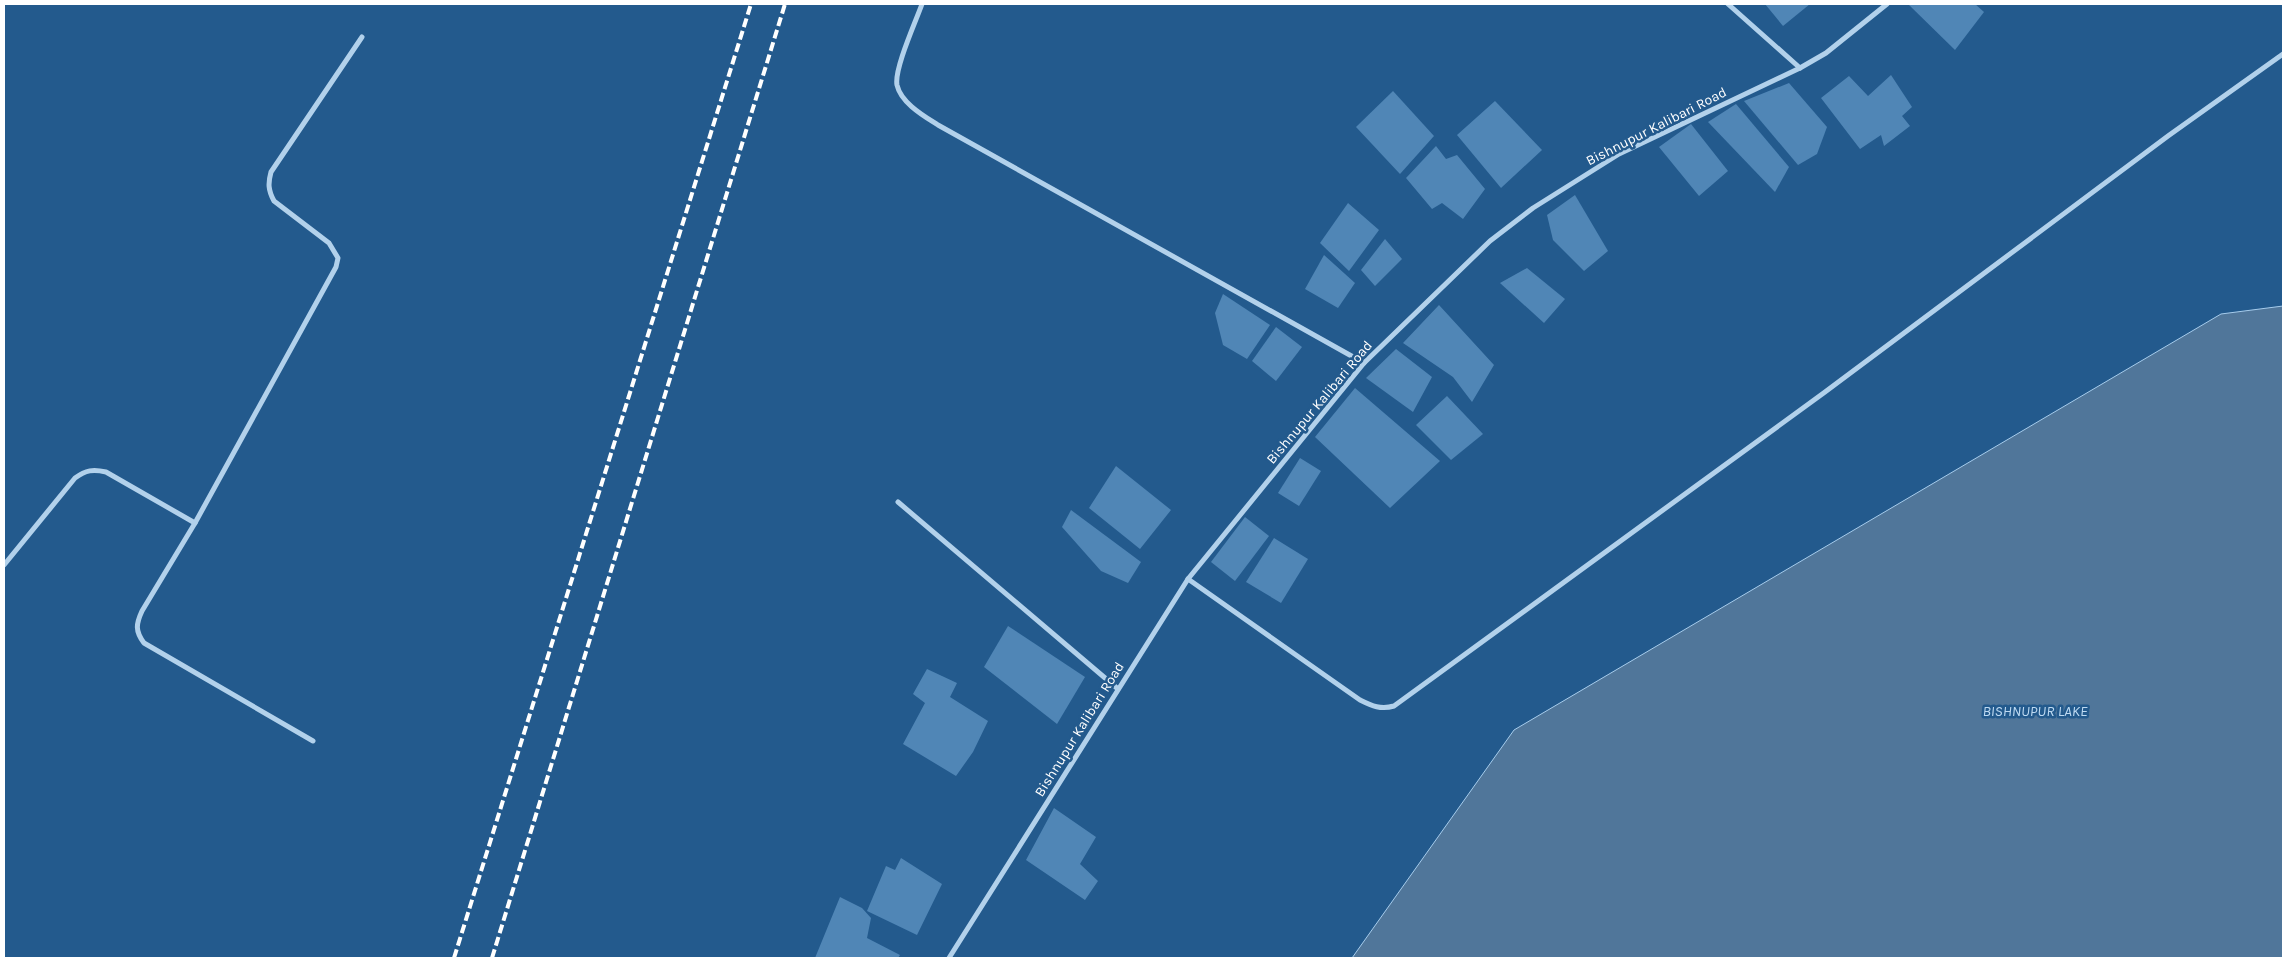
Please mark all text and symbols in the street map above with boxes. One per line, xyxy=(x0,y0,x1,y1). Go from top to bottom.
street label: Bishnupur Kalibari Road xyxy=(1583,84,1729,169)
street label: Bishnupur Kalibari Road xyxy=(1263,337,1376,467)
street label: Bishnupur Kalibari Road xyxy=(1031,659,1128,800)
water label: BISHNUPUR LAKE xyxy=(1982,702,2088,720)

